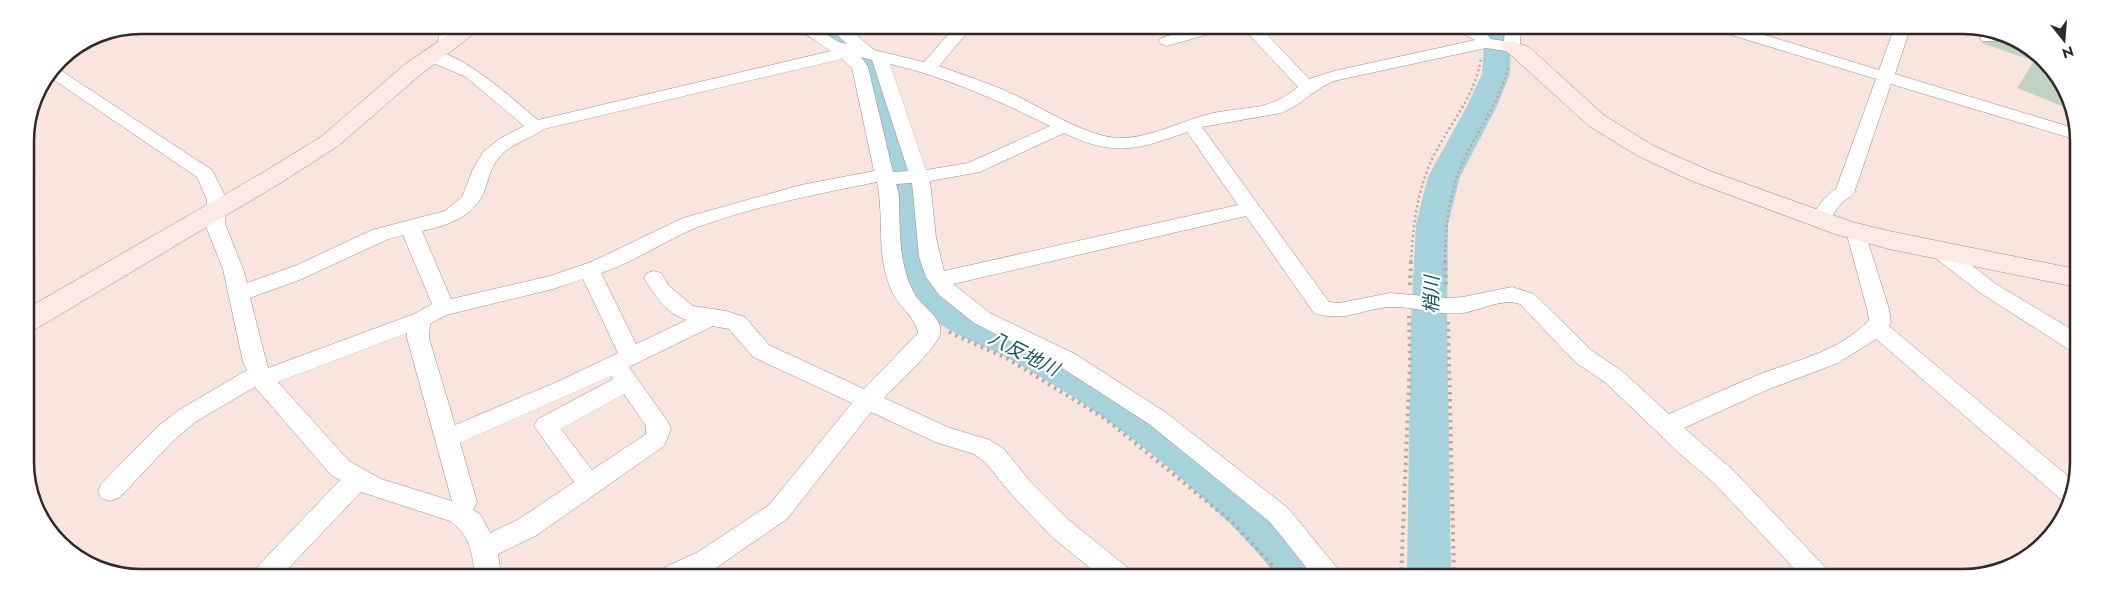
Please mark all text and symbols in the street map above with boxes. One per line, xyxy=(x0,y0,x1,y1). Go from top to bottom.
north arrow xyxy=(2039,15,2089,65)
text: N xyxy=(2060,41,2076,64)
water label: 梢川 xyxy=(1418,274,1445,314)
water label: 八反地川 xyxy=(984,324,1066,384)

